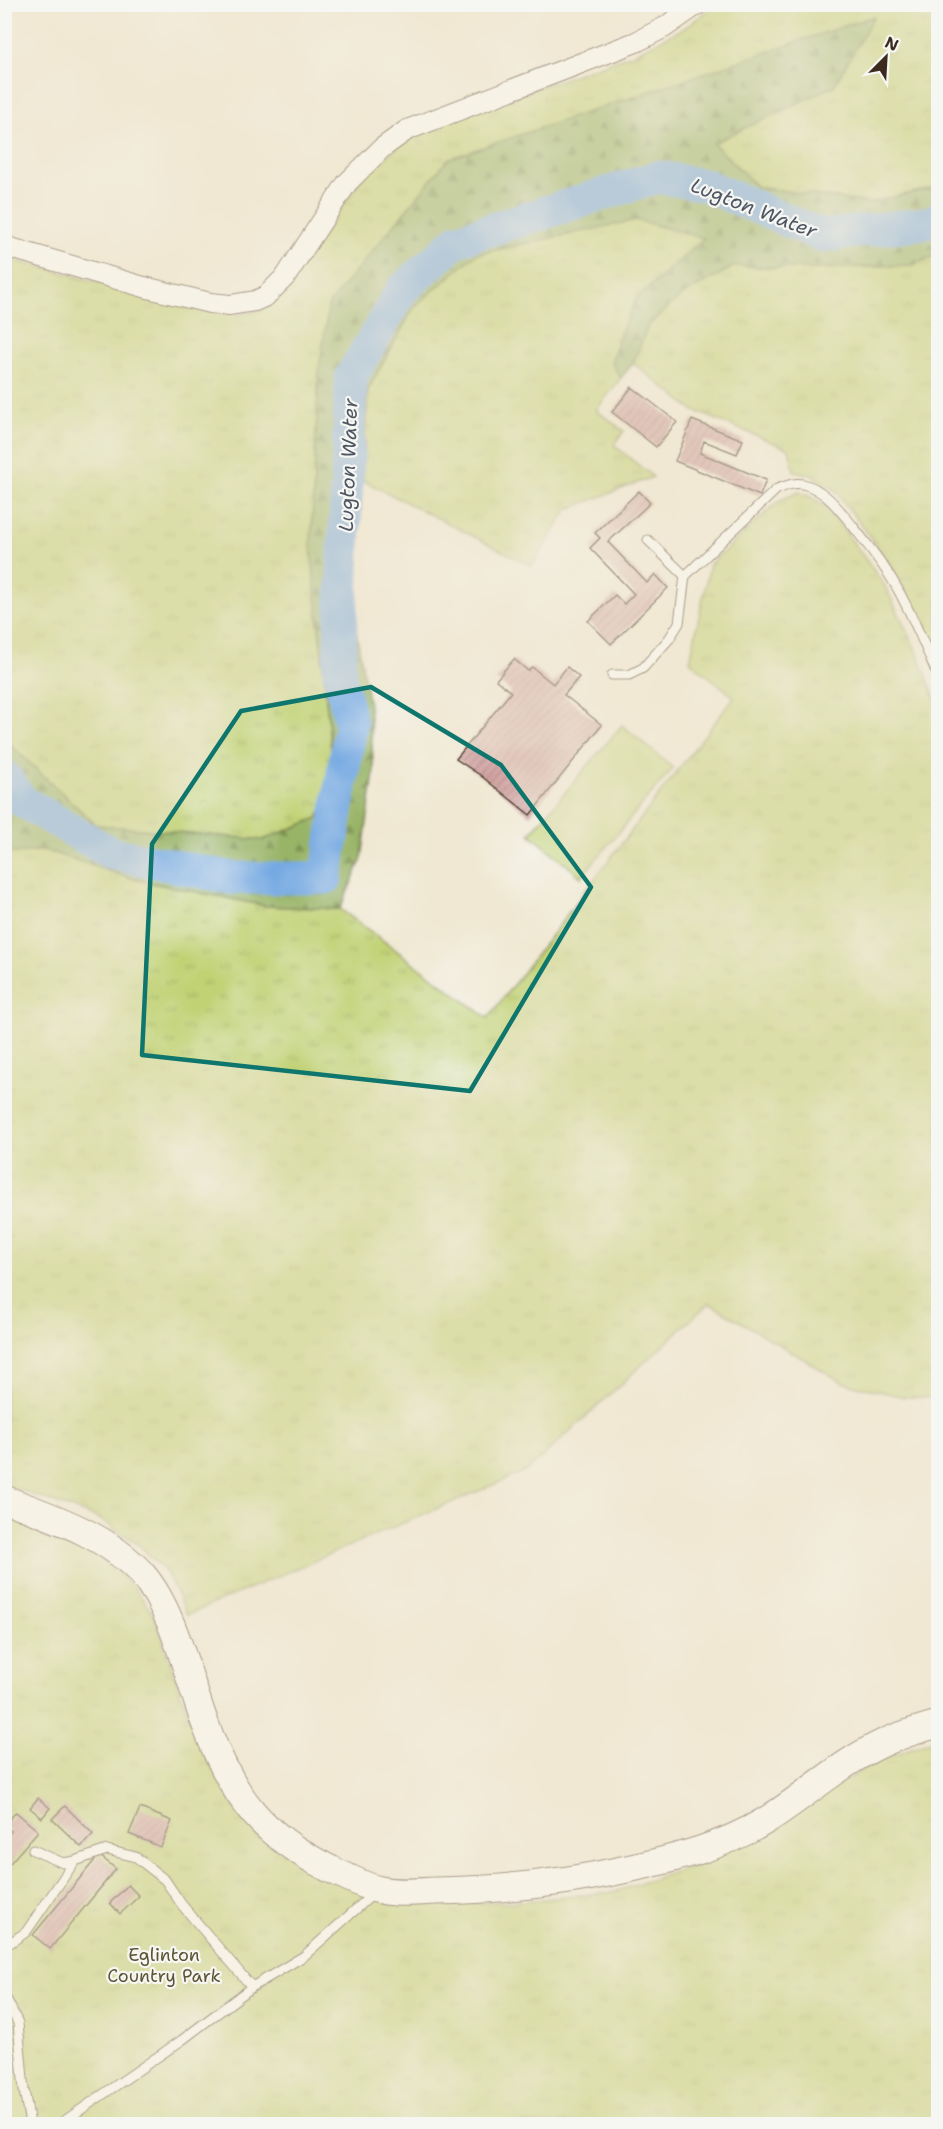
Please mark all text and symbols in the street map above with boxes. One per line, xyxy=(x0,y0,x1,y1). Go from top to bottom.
north arrow xyxy=(856,27,916,87)
text: N xyxy=(882,32,902,56)
water label: Lugton Water xyxy=(687,172,821,244)
water label: Lugton Water xyxy=(333,397,363,532)
park label: Eglinton Country Park xyxy=(107,1943,221,1988)

